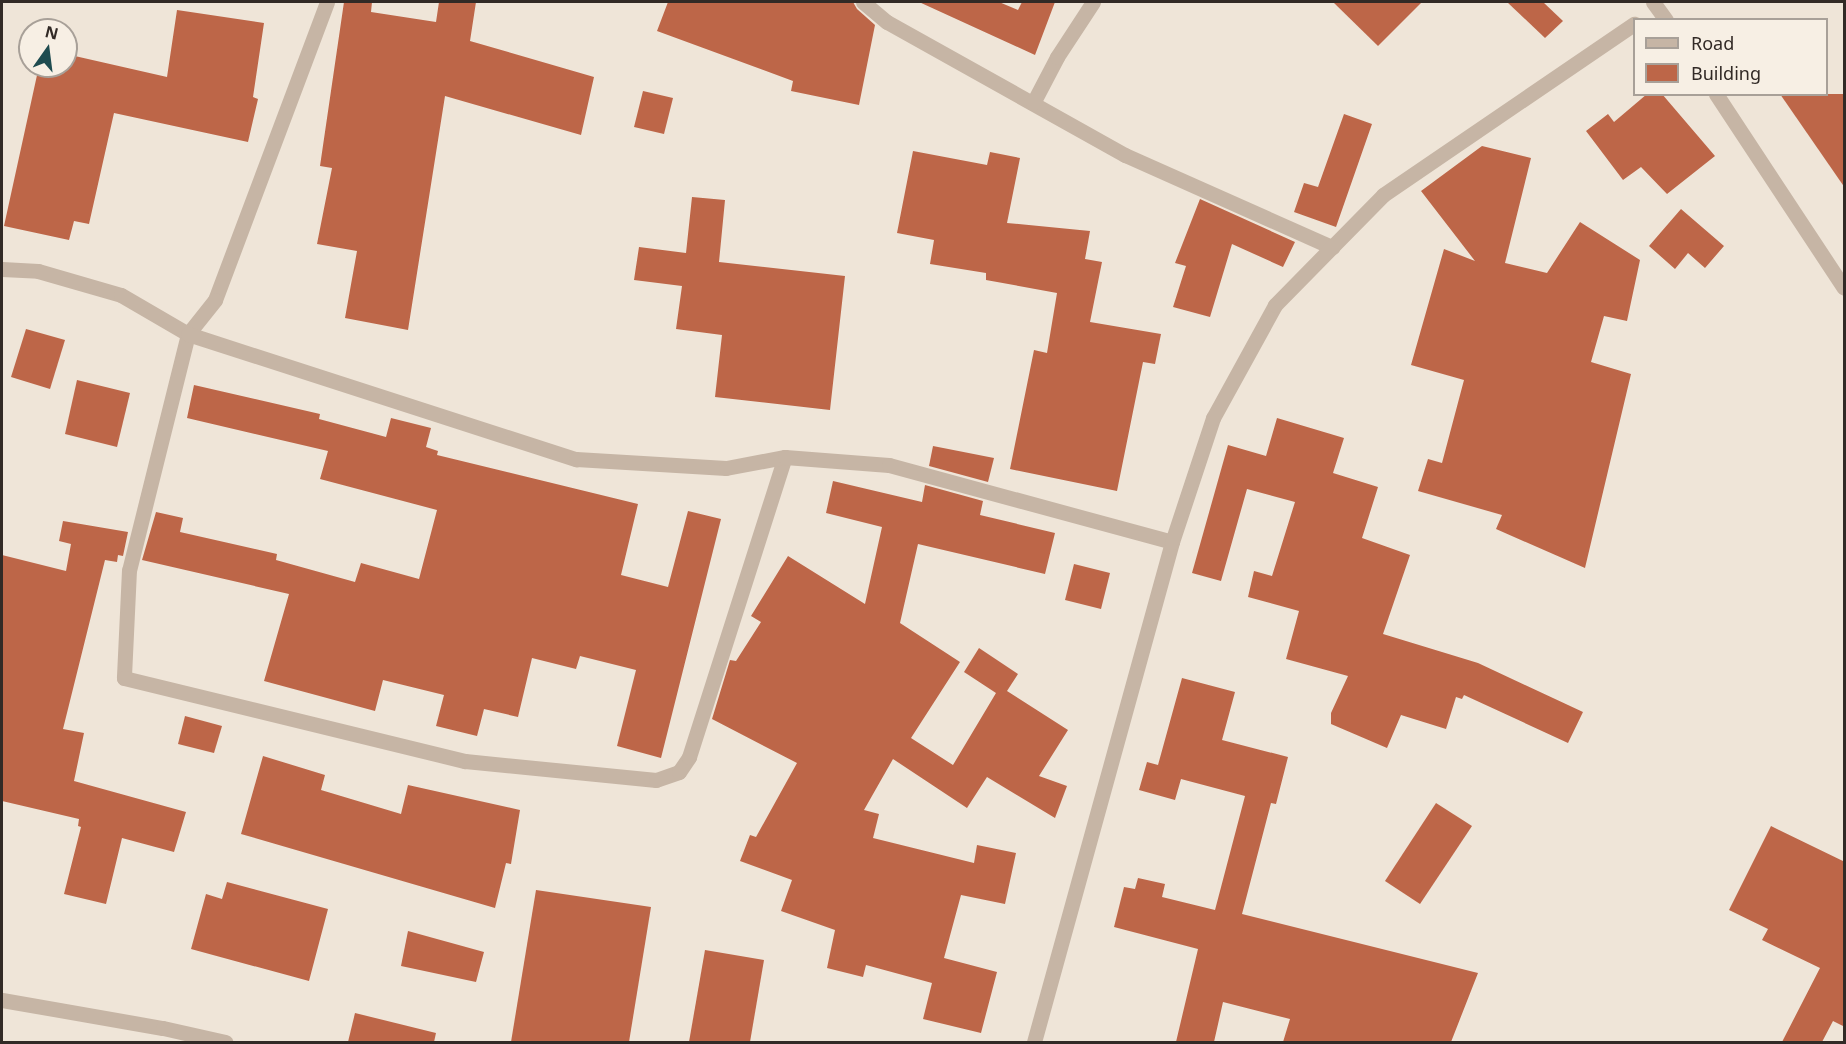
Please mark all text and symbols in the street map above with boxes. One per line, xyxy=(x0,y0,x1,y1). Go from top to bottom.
north arrow xyxy=(18,18,78,78)
legend xyxy=(1633,18,1828,96)
text: N xyxy=(43,20,61,45)
text: Road xyxy=(1691,31,1734,55)
text: Building xyxy=(1691,61,1761,85)

